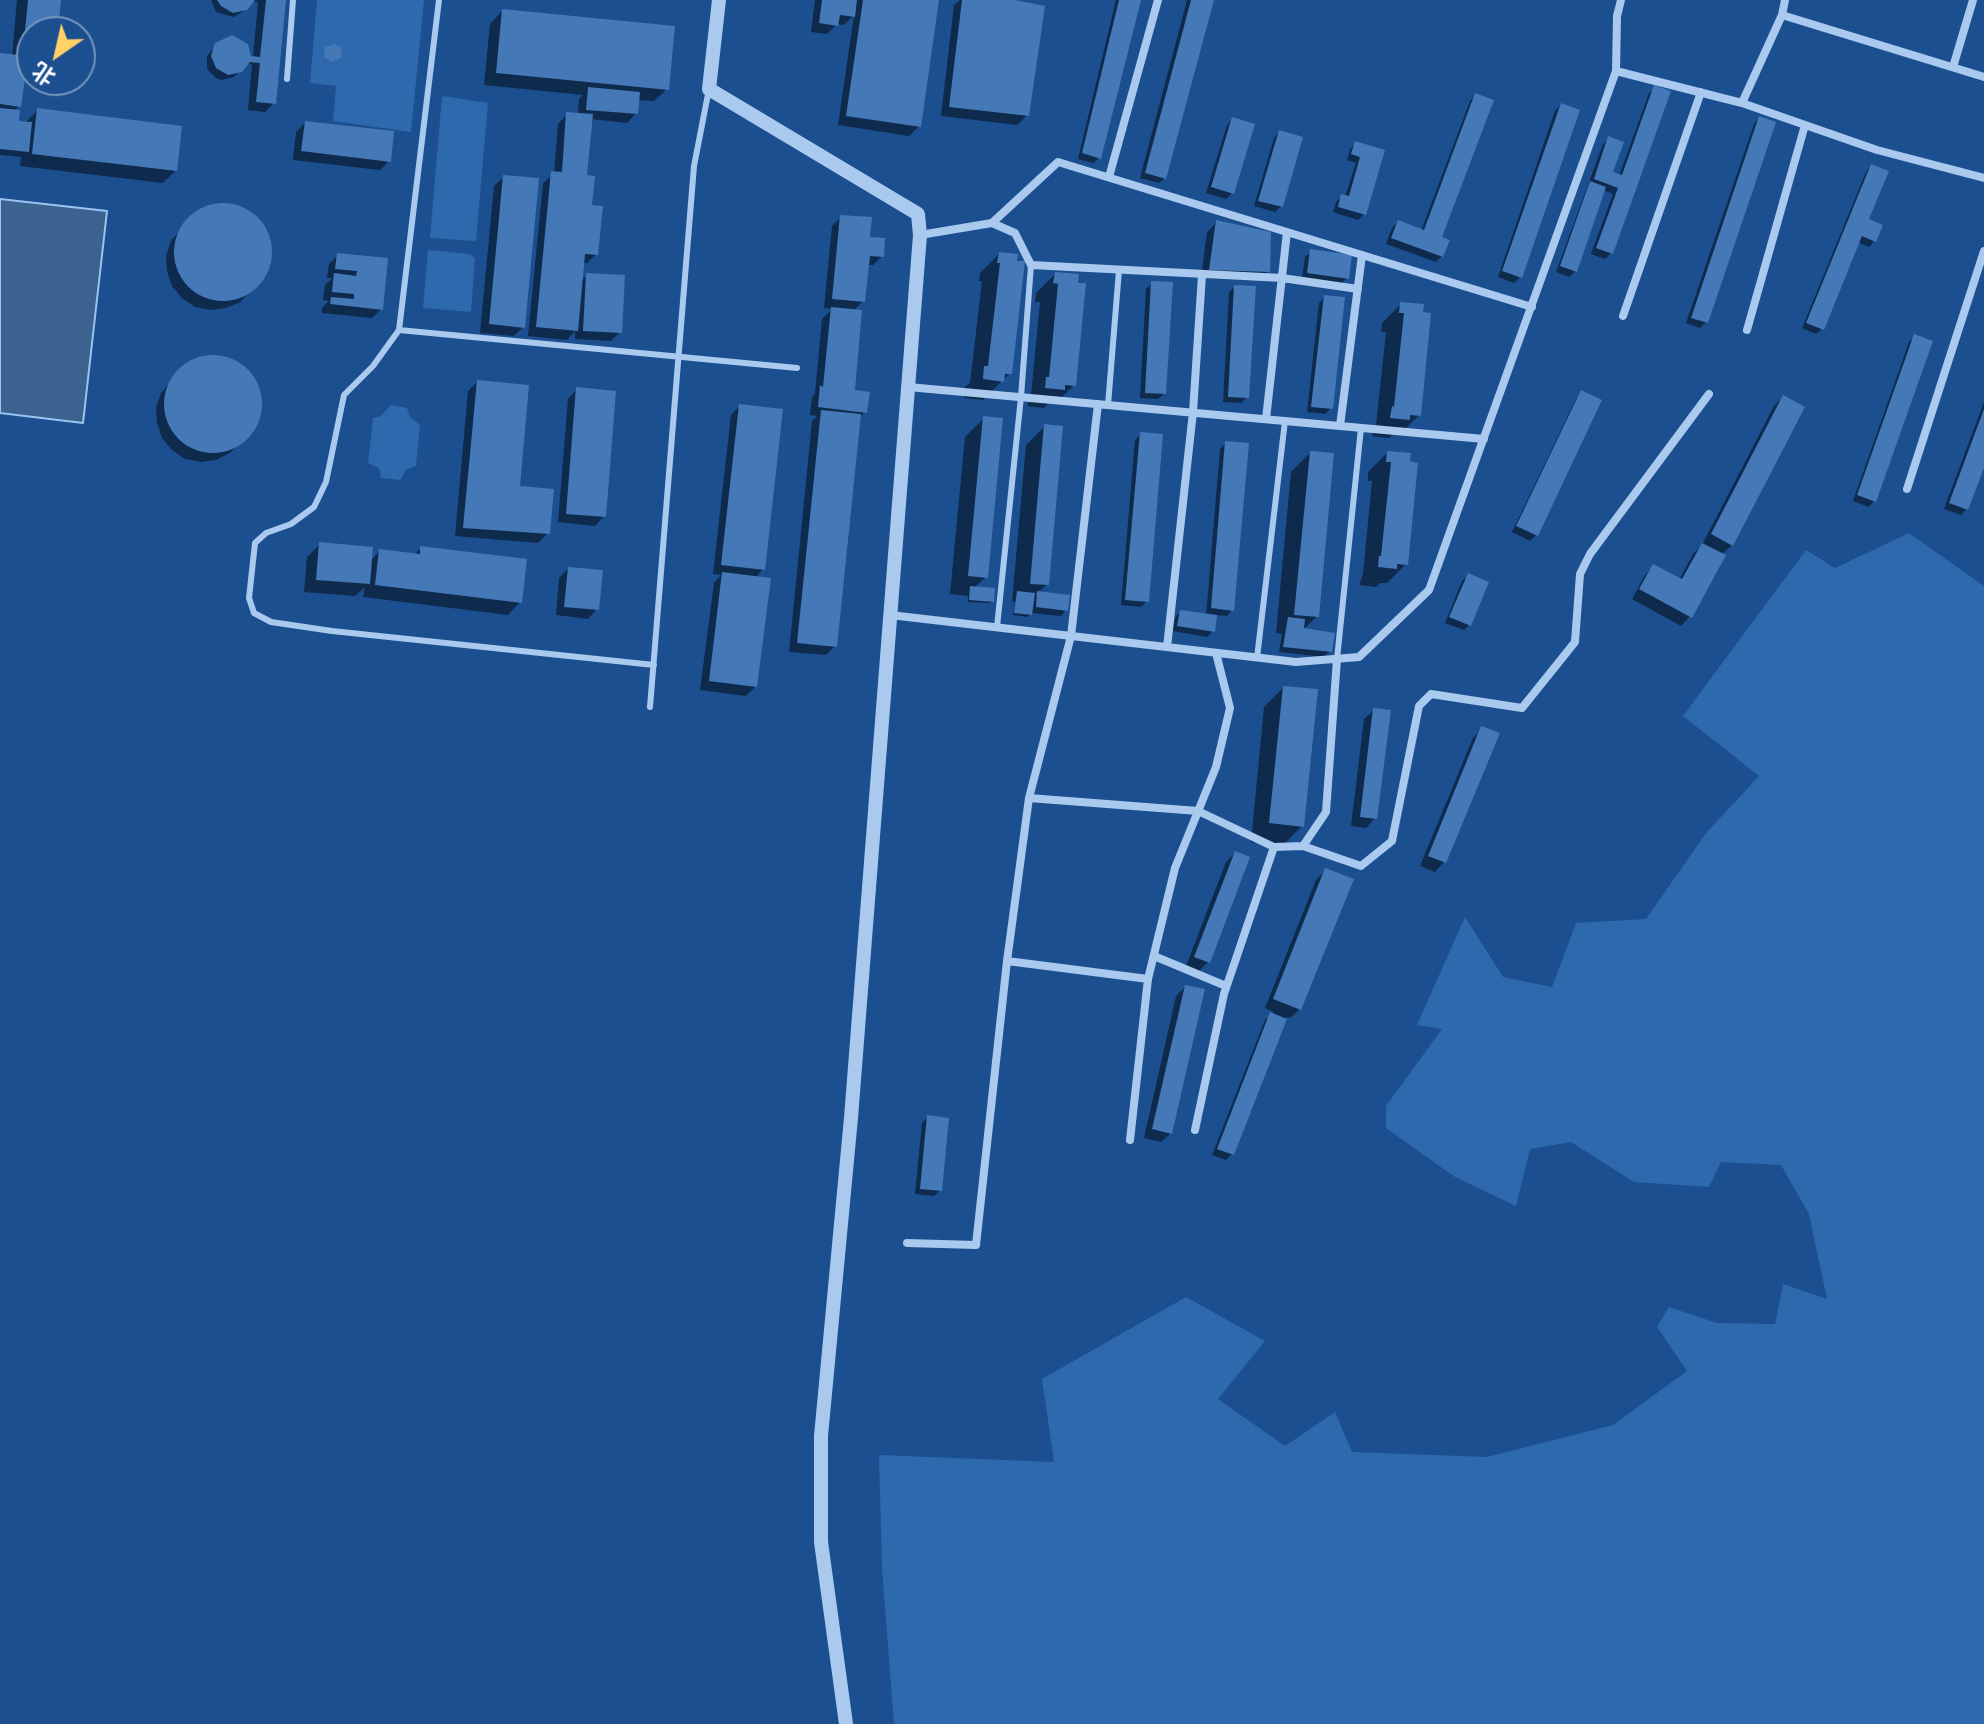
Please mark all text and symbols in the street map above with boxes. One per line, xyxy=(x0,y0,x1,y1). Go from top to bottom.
north arrow xyxy=(16,16,96,96)
text: 北 xyxy=(26,56,61,93)

